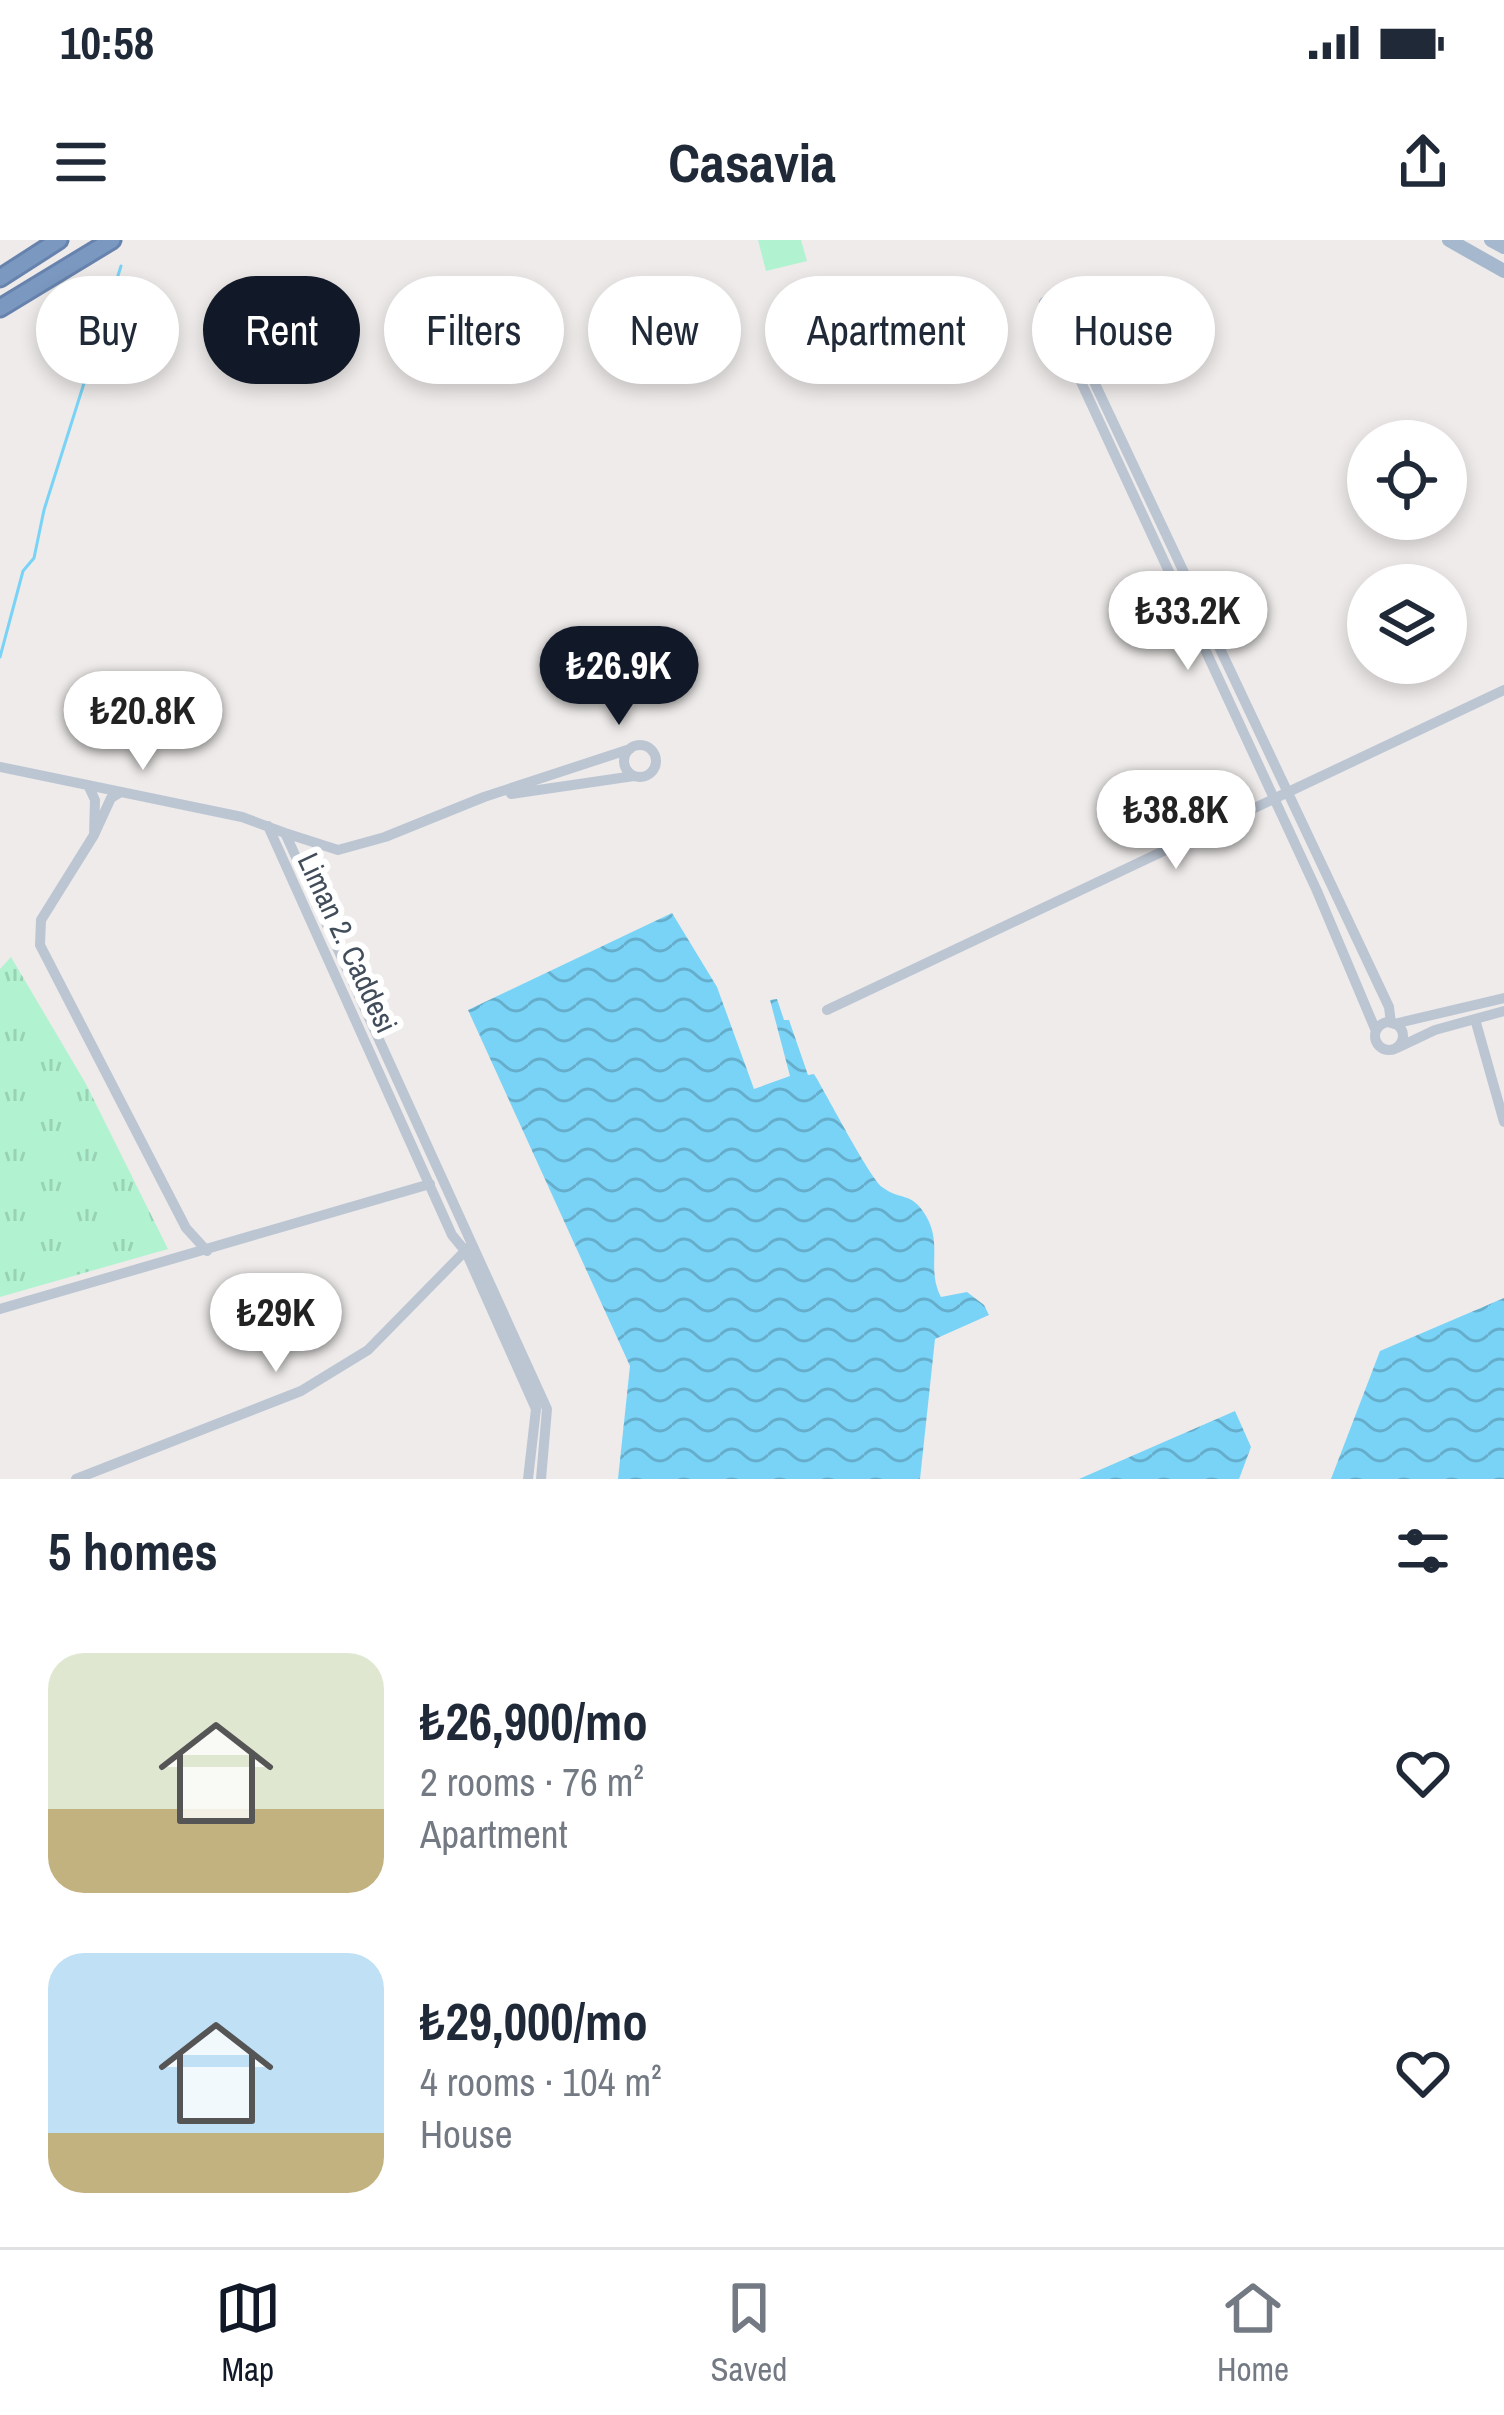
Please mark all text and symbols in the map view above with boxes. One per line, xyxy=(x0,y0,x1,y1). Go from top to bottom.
text: 10:58 xyxy=(60,12,154,73)
text: Casavia xyxy=(668,126,836,199)
icon: menu xyxy=(48,129,114,195)
icon: share xyxy=(1390,129,1456,195)
chip: Buy xyxy=(36,276,179,384)
chip: Rent xyxy=(203,276,360,384)
chip: Filters xyxy=(384,276,564,384)
chip: New xyxy=(588,276,741,384)
chip: Apartment xyxy=(765,276,1008,384)
chip: House xyxy=(1032,276,1215,384)
map controls xyxy=(1347,420,1467,684)
button: locate xyxy=(1347,420,1467,540)
button: layers xyxy=(1347,564,1467,684)
pin: ₺33.2K xyxy=(1090,571,1286,673)
text: ₺33.2K xyxy=(1136,584,1240,636)
pin: ₺26.9K xyxy=(521,626,717,728)
text: ₺26.9K xyxy=(567,639,671,691)
pin: ₺20.8K xyxy=(45,671,241,773)
text: ₺20.8K xyxy=(91,684,195,736)
pin: ₺38.8K xyxy=(1078,770,1274,872)
text: ₺38.8K xyxy=(1124,783,1228,835)
street label: Liman 2. Caddesi xyxy=(289,846,407,1039)
pin: ₺29K xyxy=(205,1273,347,1375)
text: ₺29K xyxy=(237,1286,315,1338)
text: 5 homes xyxy=(48,1517,218,1586)
icon: filters xyxy=(1390,1518,1456,1584)
text: ₺26,900/mo xyxy=(420,1687,648,1756)
icon: home xyxy=(144,1701,288,1845)
icon: heart xyxy=(1390,1740,1456,1806)
text: 2 rooms · 76 m² xyxy=(420,1756,644,1808)
text: Apartment xyxy=(420,1808,568,1860)
text: ₺29,000/mo xyxy=(420,1987,648,2056)
icon: home xyxy=(144,2001,288,2145)
icon: heart xyxy=(1390,2040,1456,2106)
text: 4 rooms · 104 m² xyxy=(420,2056,662,2108)
text: House xyxy=(420,2108,512,2160)
tab: Map xyxy=(215,2275,281,2391)
tab: Saved xyxy=(711,2275,787,2391)
tab: Home xyxy=(1217,2275,1289,2391)

